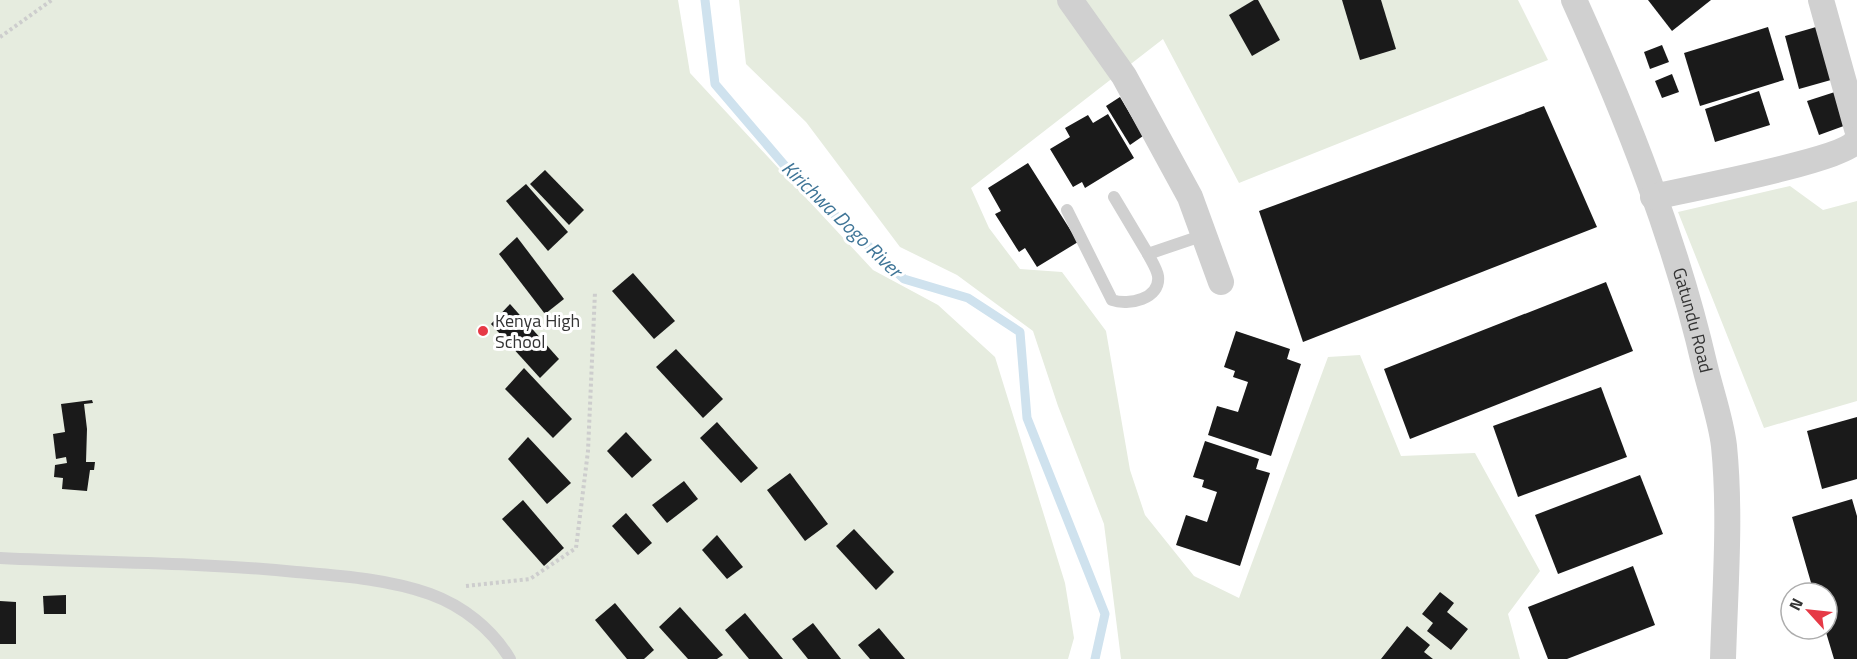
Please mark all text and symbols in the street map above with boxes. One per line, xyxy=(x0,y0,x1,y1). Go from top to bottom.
water label: Kirichwa Dogo River xyxy=(775,153,912,286)
street label: Gatundu Road xyxy=(1666,264,1720,375)
place label: Kenya High School xyxy=(495,307,580,355)
marker: Kenya High School xyxy=(476,324,490,338)
north arrow xyxy=(1779,581,1839,641)
text: N xyxy=(1782,594,1809,615)

